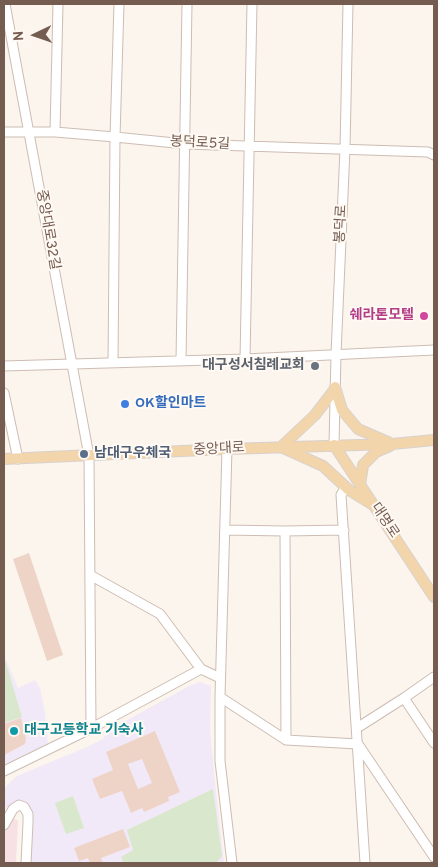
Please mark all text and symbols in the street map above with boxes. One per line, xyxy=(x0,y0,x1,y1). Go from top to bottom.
north arrow xyxy=(10,10,60,60)
text: N xyxy=(11,30,28,41)
street label: 봉덕로5길 xyxy=(169,134,231,154)
street label: 중앙대로32길 xyxy=(32,189,62,271)
street label: 봉덕로 xyxy=(333,204,351,244)
place label: 쉐라톤모텔 xyxy=(350,308,414,324)
marker: 쉐라톤모텔 xyxy=(418,310,430,322)
place label: 대구성서침례교회 xyxy=(202,358,305,374)
marker: 대구성서침례교회 xyxy=(309,360,321,372)
place label: OK할인마트 xyxy=(135,396,206,412)
marker: OK할인마트 xyxy=(119,398,131,410)
street label: 중앙대로 xyxy=(193,440,245,460)
place label: 남대구우체국 xyxy=(94,446,171,462)
marker: 남대구우체국 xyxy=(78,448,90,460)
street label: 대명로 xyxy=(366,500,402,542)
place label: 대구고등학교 기숙사 xyxy=(24,723,143,739)
marker: 대구고등학교 기숙사 xyxy=(8,725,20,737)

